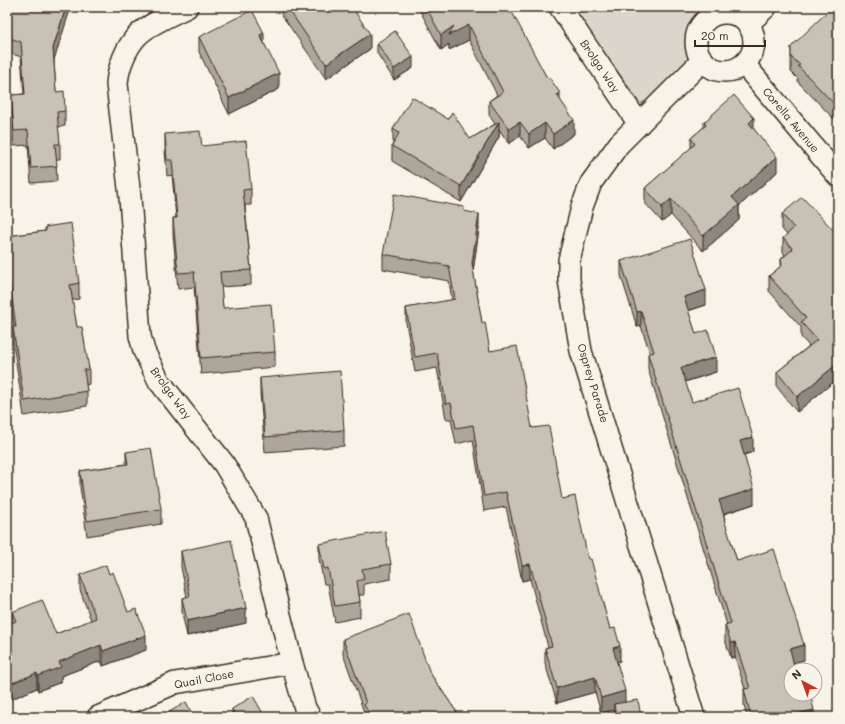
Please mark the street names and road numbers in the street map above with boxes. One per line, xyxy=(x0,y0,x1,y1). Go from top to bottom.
street label: Brolga Way xyxy=(577,36,624,95)
street label: Corella Avenue xyxy=(760,84,823,156)
street label: Osprey Parade xyxy=(574,341,613,425)
street label: Brolga Way xyxy=(148,364,195,422)
street label: Quail Close xyxy=(173,665,235,692)

